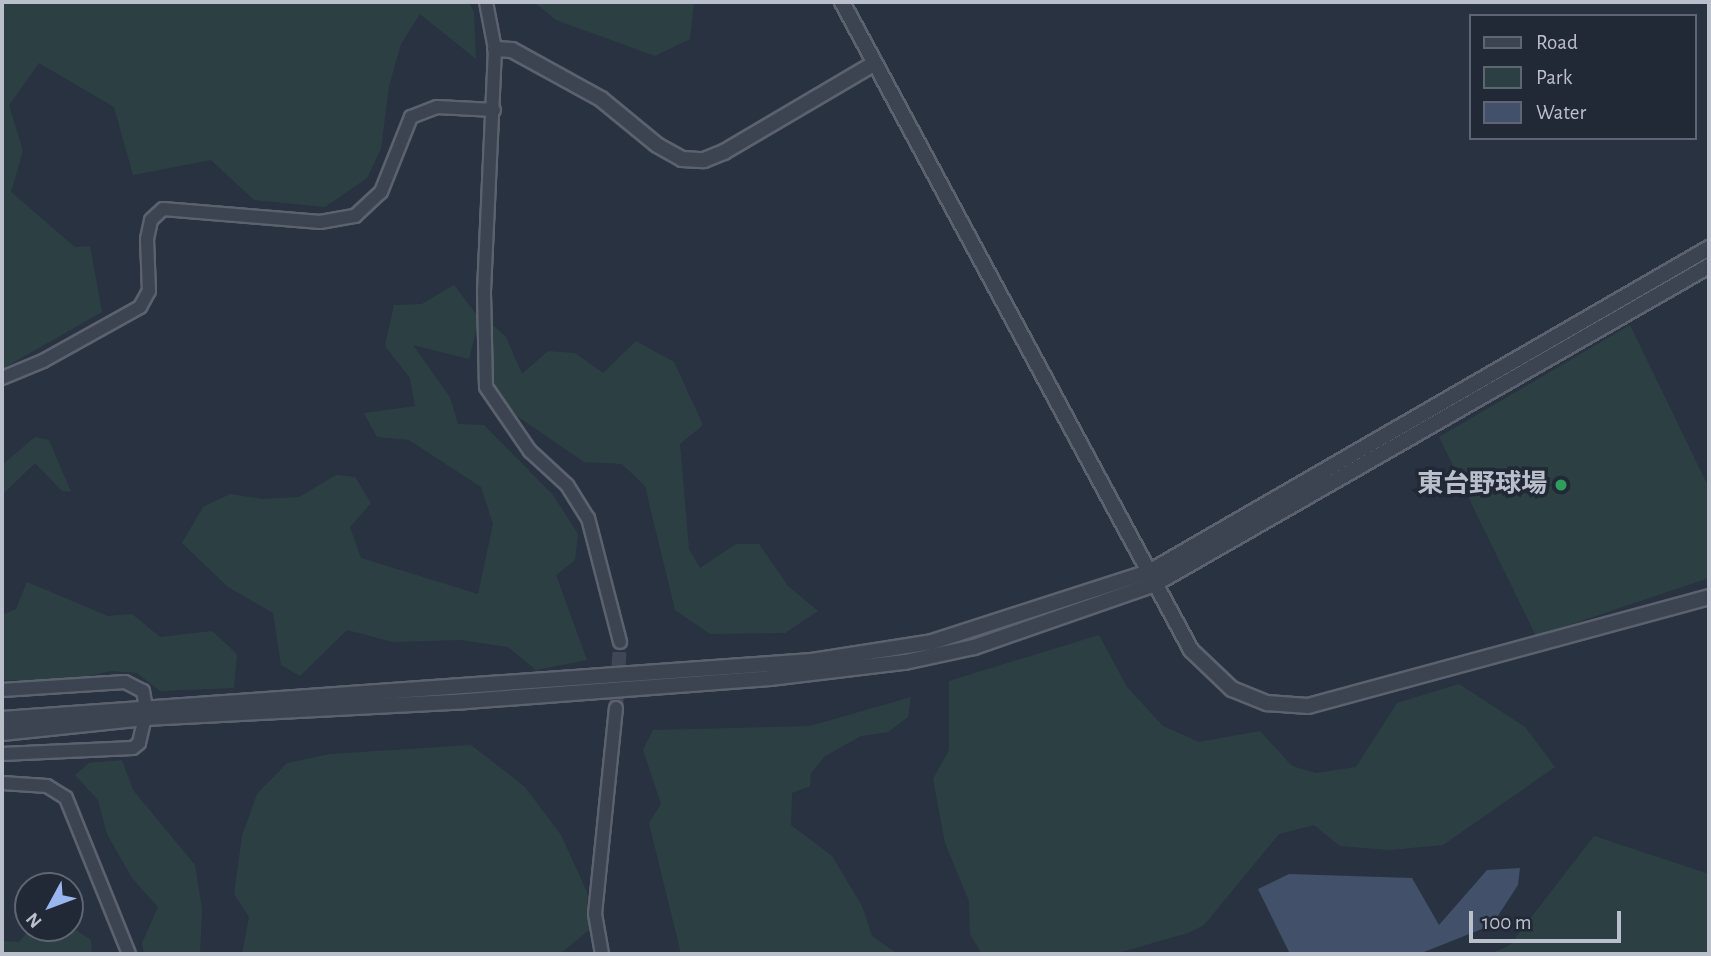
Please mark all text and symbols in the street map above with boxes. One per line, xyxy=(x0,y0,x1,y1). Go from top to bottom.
legend xyxy=(1470,14,1697,140)
text: Road xyxy=(1536,32,1578,53)
text: Park xyxy=(1536,67,1572,88)
text: Water xyxy=(1536,102,1586,123)
place label: 東台野球場 xyxy=(1417,469,1547,501)
marker: 東台野球場 xyxy=(1553,477,1569,493)
north arrow xyxy=(14,872,84,942)
scale bar xyxy=(1473,897,1625,941)
text: N xyxy=(23,909,46,931)
text: 100 m xyxy=(1482,912,1532,933)

